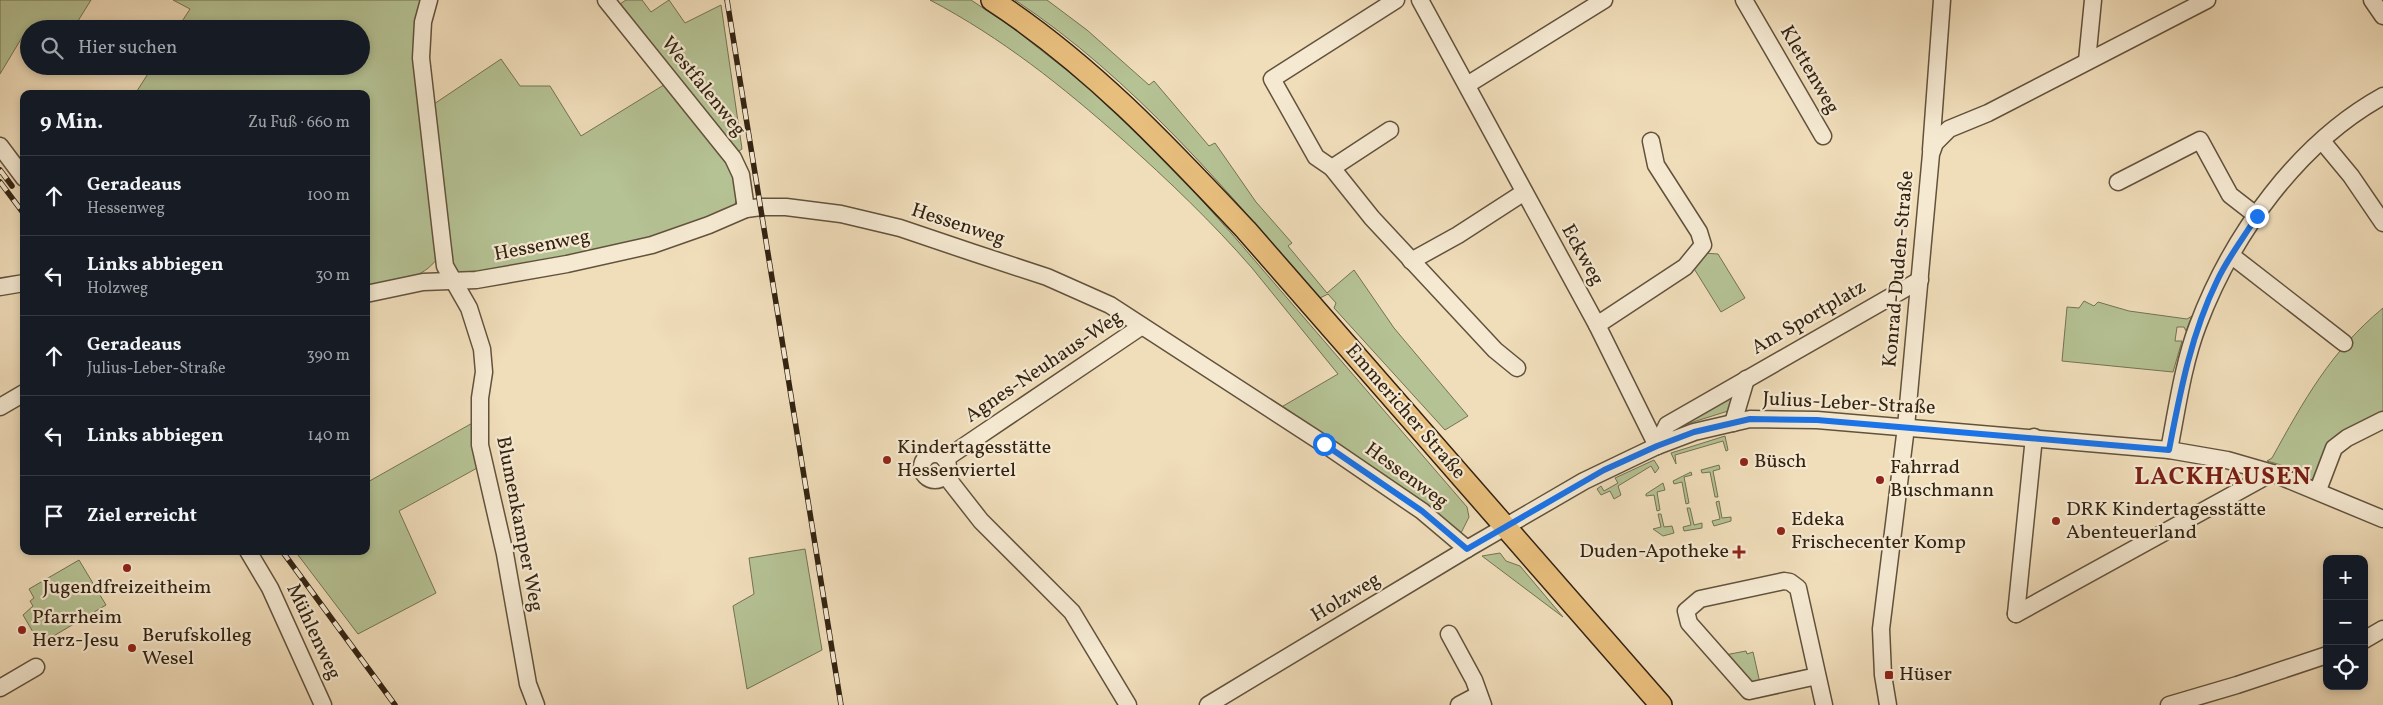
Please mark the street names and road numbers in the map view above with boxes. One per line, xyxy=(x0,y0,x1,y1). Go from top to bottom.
street label: Klettenweg xyxy=(1772,20,1846,120)
street label: Westfalenweg xyxy=(654,31,752,143)
street label: Konrad-Duden-Straße xyxy=(1876,169,1922,369)
street label: Hessenweg xyxy=(907,197,1009,253)
street label: Eckweg xyxy=(1554,219,1610,291)
street label: Hessenweg xyxy=(492,223,592,269)
street label: Am Sportplatz xyxy=(1746,274,1872,362)
street label: Agnes-Neuhaus-Weg xyxy=(960,304,1128,430)
street label: Emmericher Straße xyxy=(1338,338,1472,486)
street label: Julius-Leber-Straße xyxy=(1762,385,1936,423)
street label: Blumenkamper Weg xyxy=(488,434,550,614)
street label: Hessenweg xyxy=(1358,436,1454,516)
street label: Holzweg xyxy=(1306,566,1386,630)
street label: Mühlenweg xyxy=(279,579,347,685)

